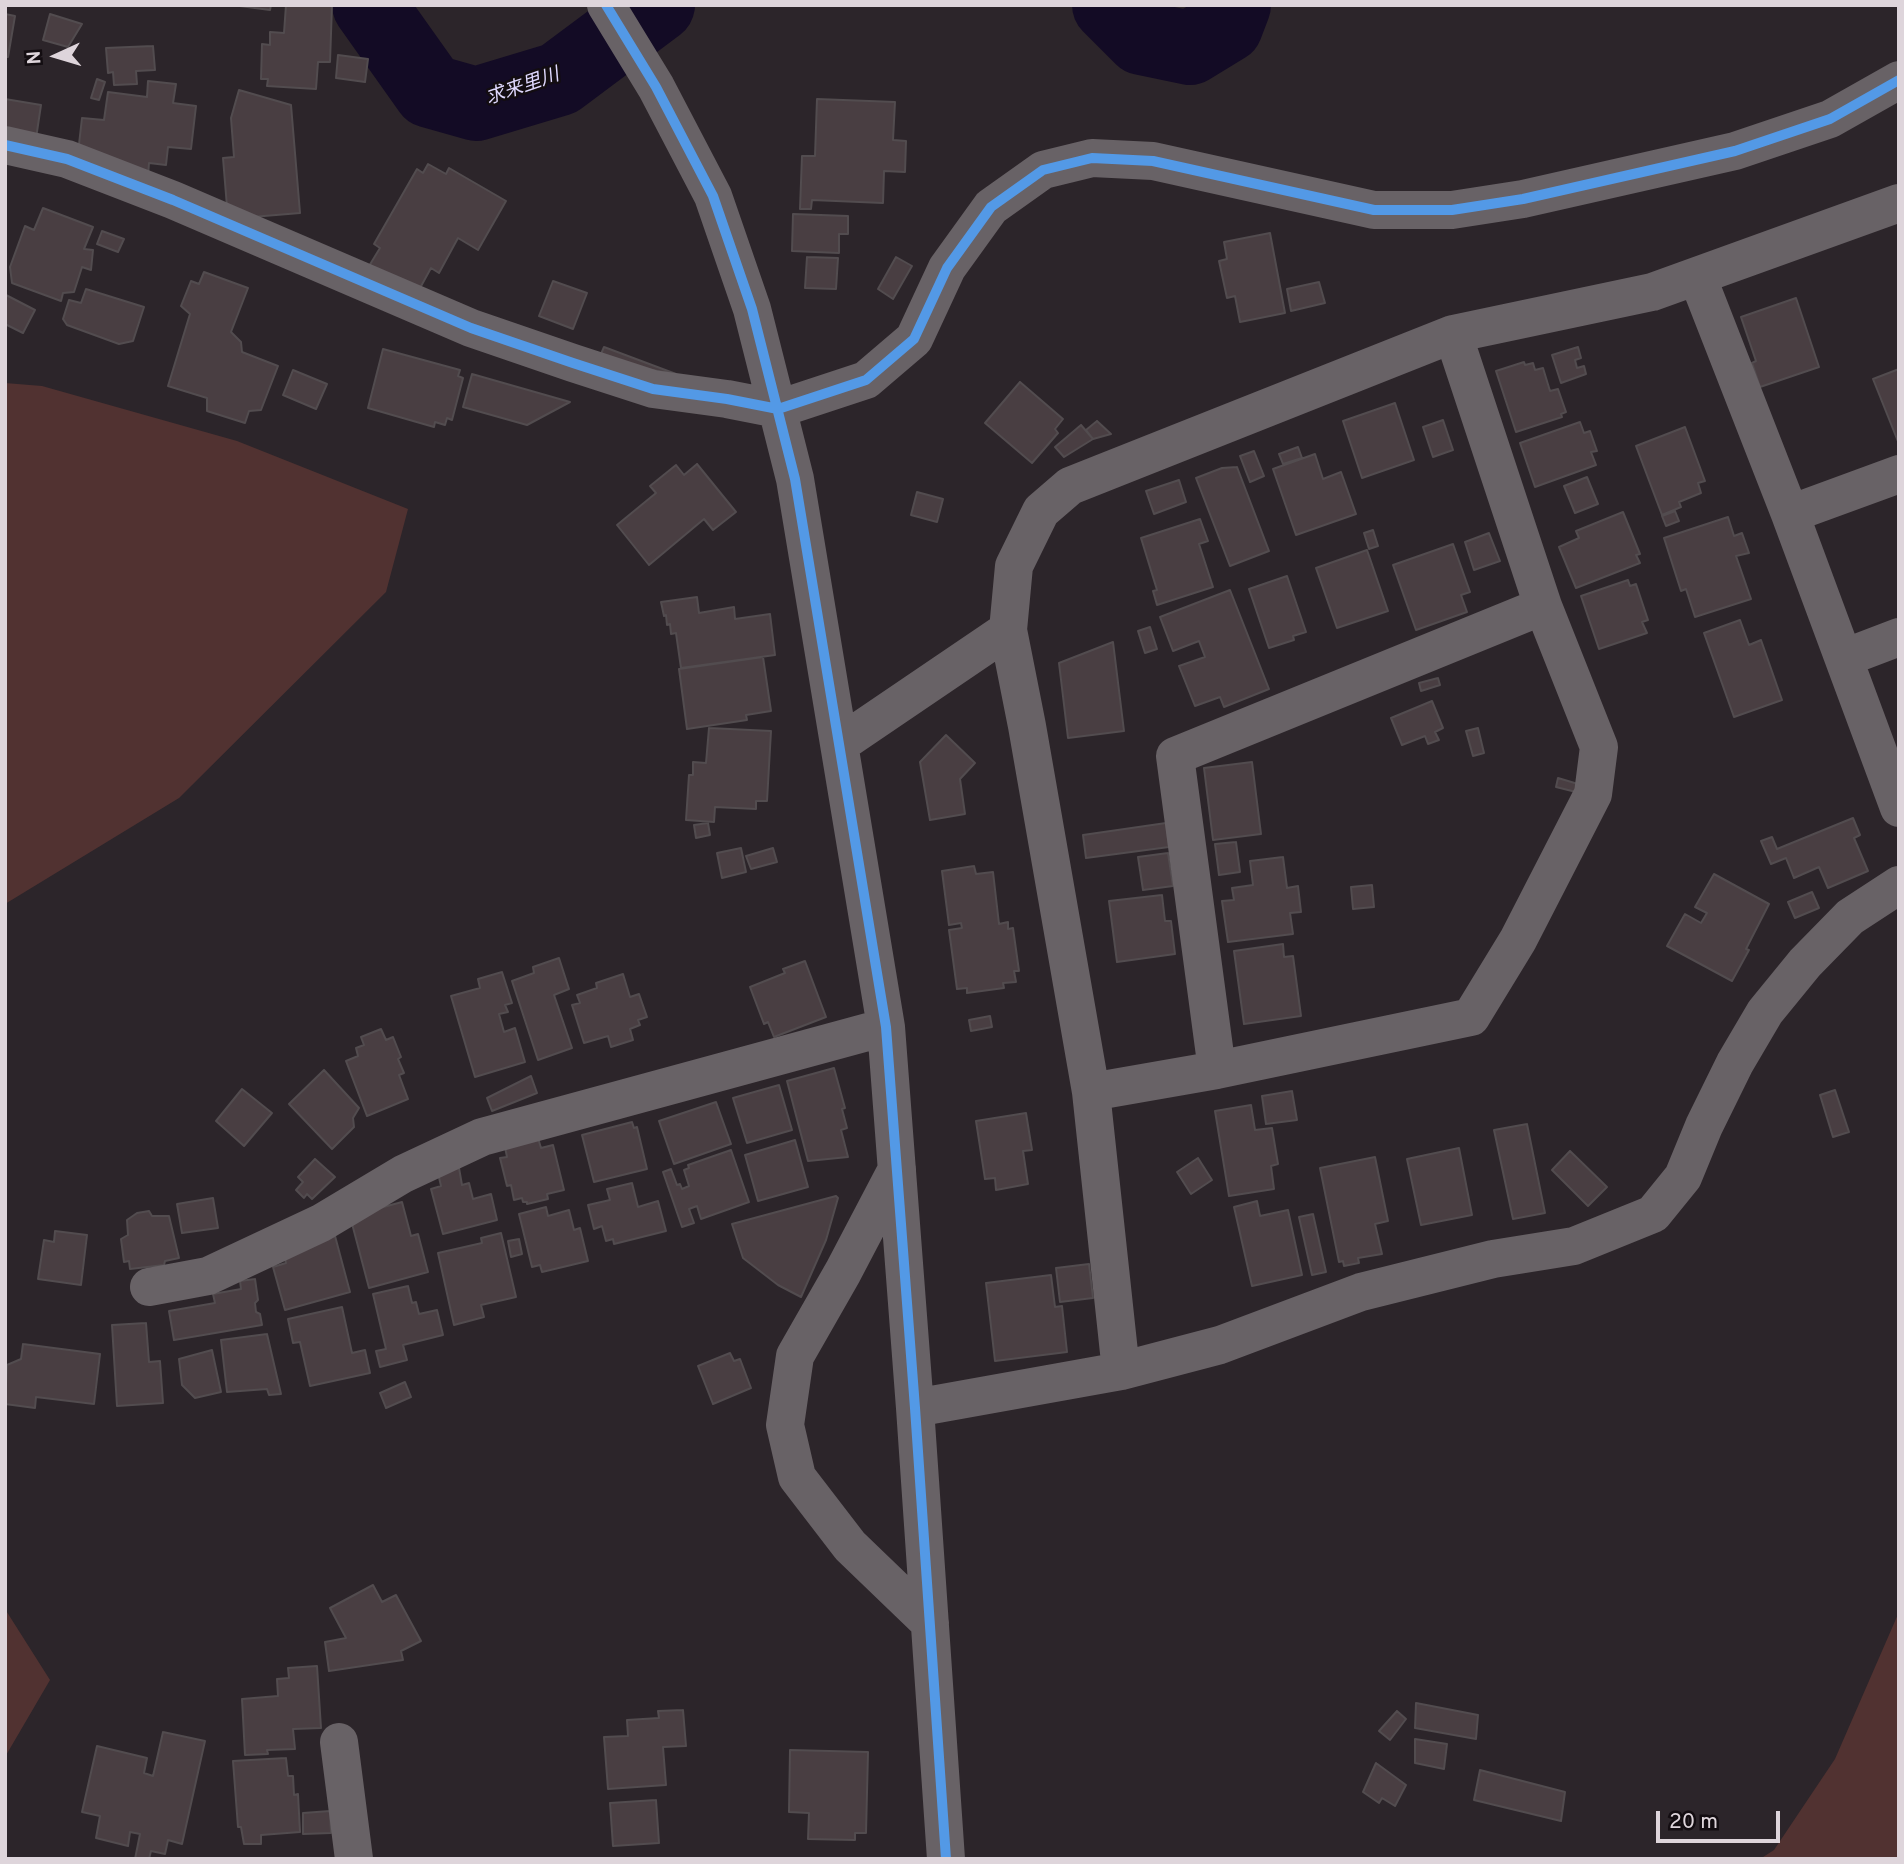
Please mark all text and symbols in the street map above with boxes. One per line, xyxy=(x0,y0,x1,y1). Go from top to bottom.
north arrow xyxy=(21,21,91,91)
text: N xyxy=(23,50,47,65)
water label: 求来里川 xyxy=(483,65,563,111)
scale bar xyxy=(1659,1798,1783,1842)
text: 20 m xyxy=(1669,1809,1718,1836)

